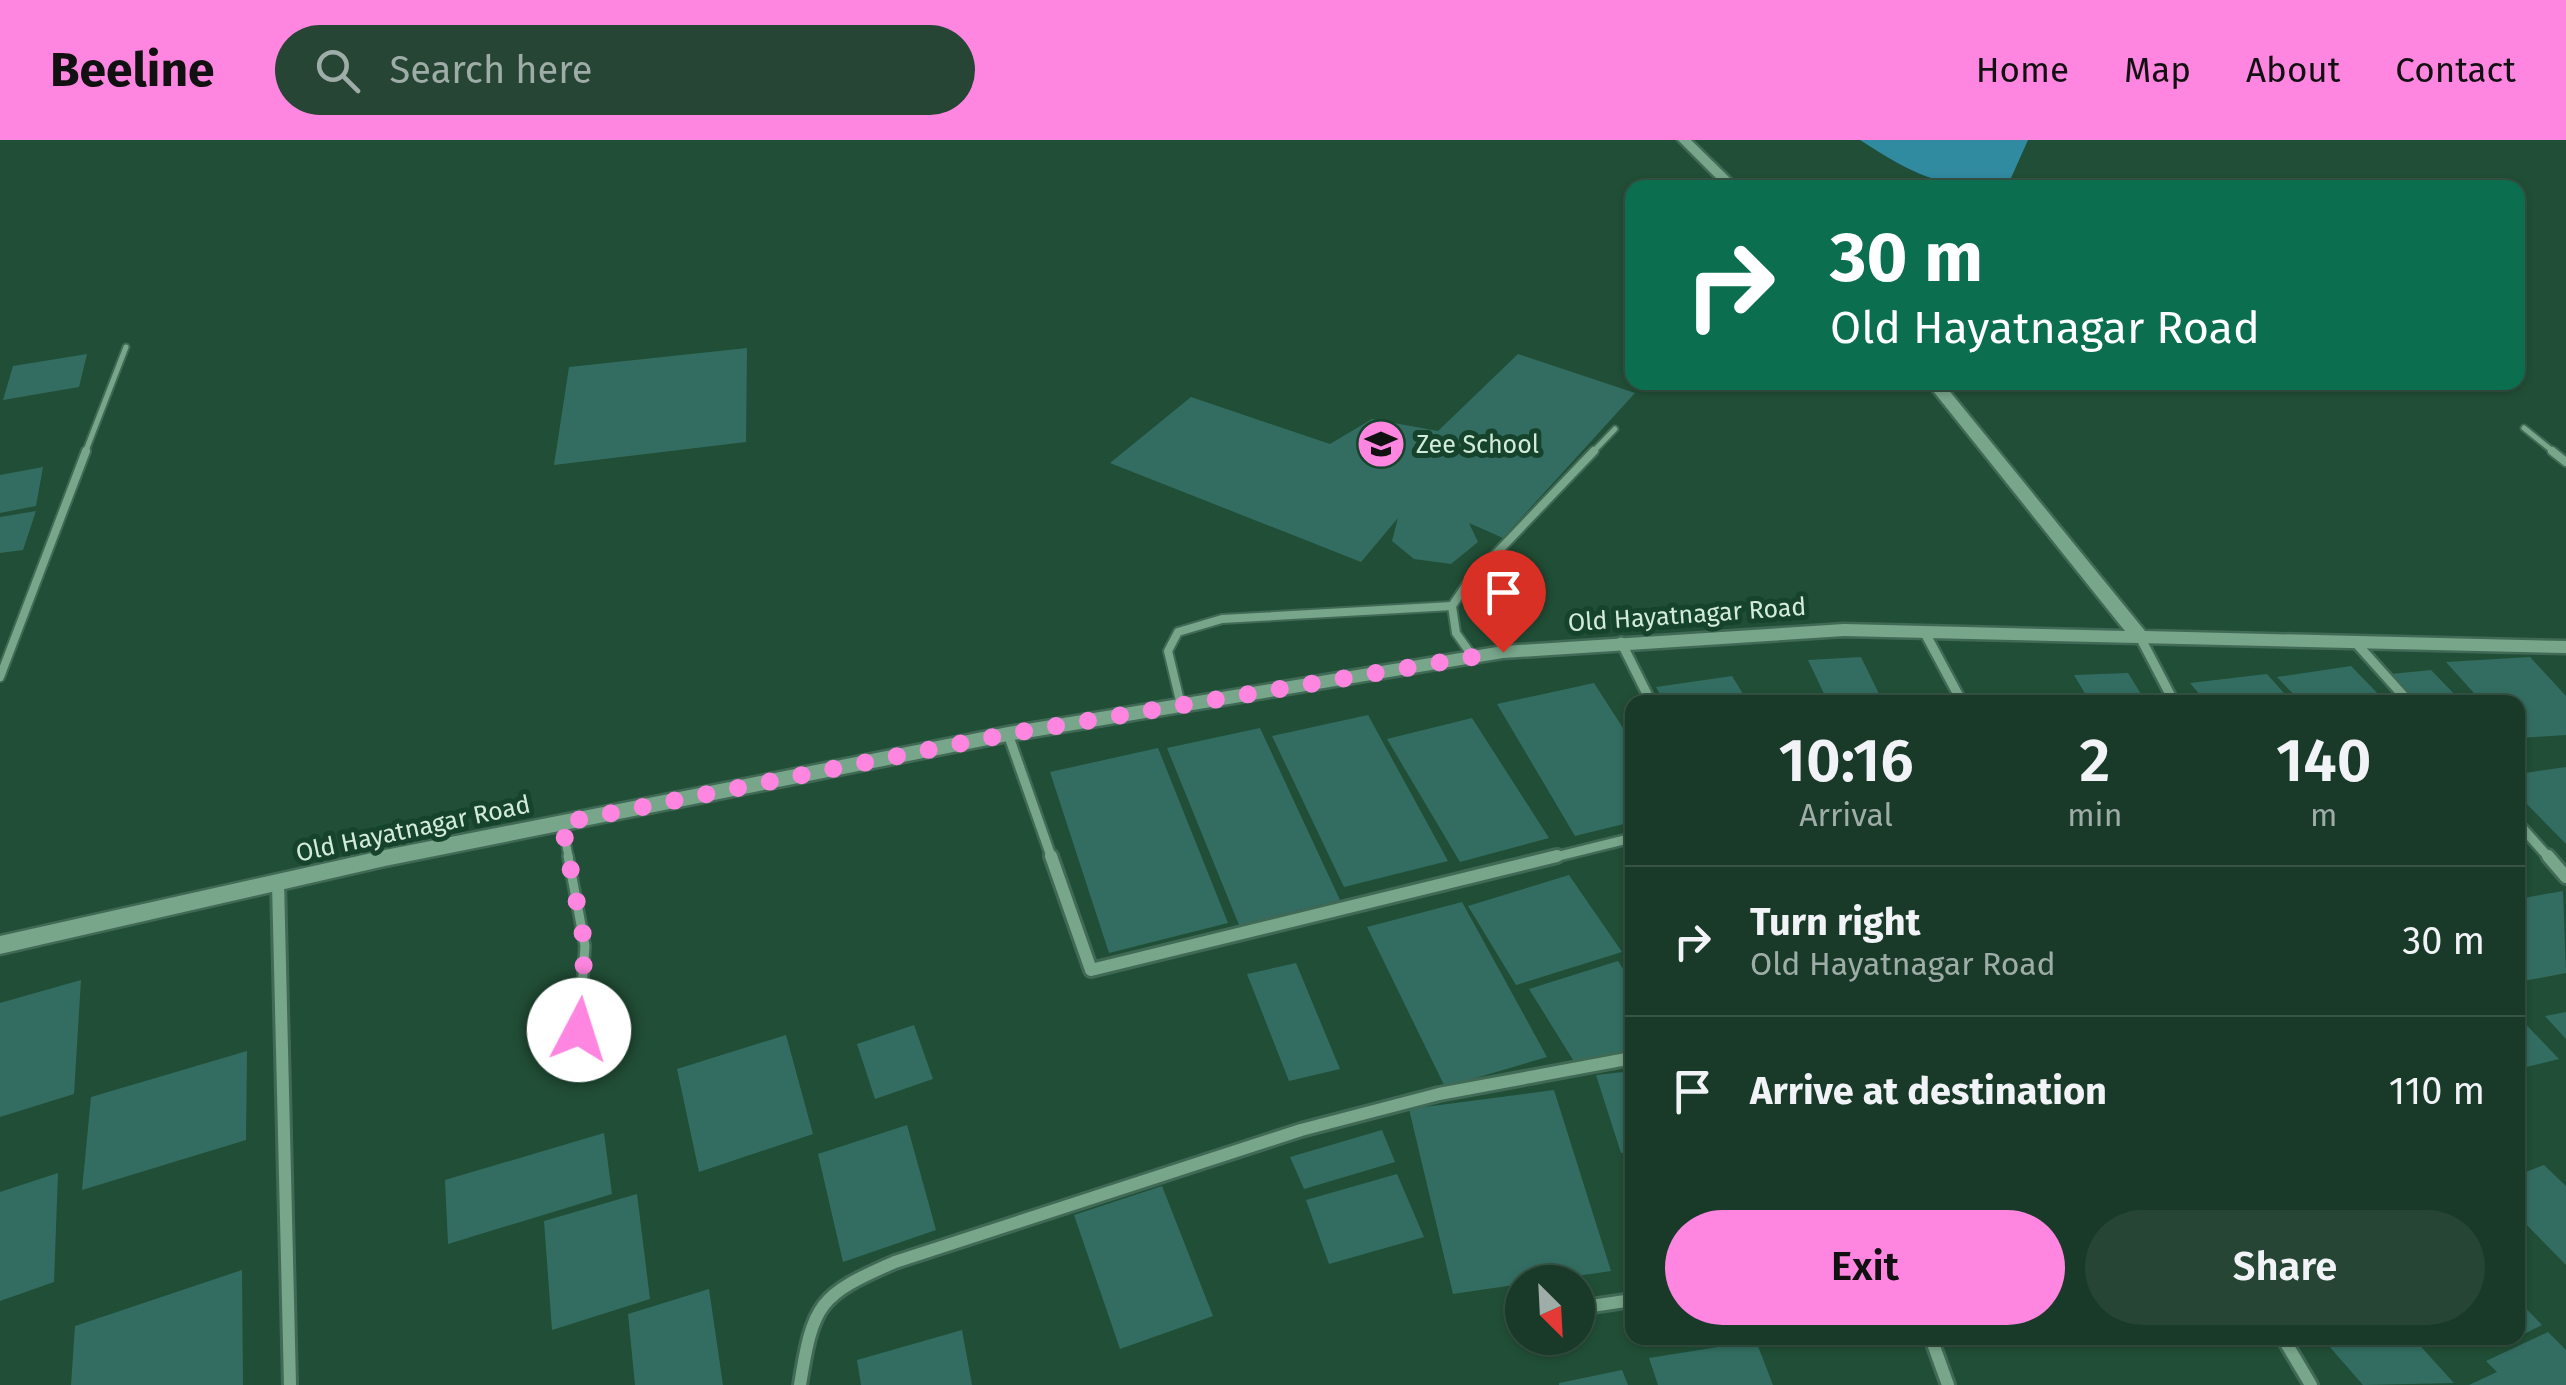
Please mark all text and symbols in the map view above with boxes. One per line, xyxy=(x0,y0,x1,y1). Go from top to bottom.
search box xyxy=(275,25,975,115)
text: Beeline xyxy=(50,41,215,99)
icon: search xyxy=(310,43,365,98)
text: Search here xyxy=(390,47,593,93)
text: Home xyxy=(1976,49,2069,91)
text: Map xyxy=(2124,49,2191,91)
text: About xyxy=(2246,49,2340,91)
text: Contact xyxy=(2395,49,2516,91)
text: 30 m xyxy=(1830,216,1983,300)
icon: right xyxy=(1665,220,1795,350)
text: Old Hayatnagar Road xyxy=(1830,301,2260,355)
school or university icon: Zee School xyxy=(1355,418,1407,470)
place label: Zee School xyxy=(1416,430,1539,460)
pin xyxy=(1461,550,1546,653)
icon: arrive xyxy=(1476,565,1531,620)
street label: Old Hayatnagar Road xyxy=(1567,592,1807,638)
text: 10:16 xyxy=(1779,725,1914,797)
text: 2 xyxy=(2079,725,2110,797)
text: 140 xyxy=(2276,725,2371,797)
street label: Old Hayatnagar Road xyxy=(293,789,533,868)
text: Arrival xyxy=(1799,796,1893,834)
text: min xyxy=(2067,796,2122,834)
text: m xyxy=(2310,796,2337,834)
text: Turn right xyxy=(1750,899,1920,945)
icon: right xyxy=(1665,914,1720,969)
text: 30 m xyxy=(2402,918,2485,964)
text: Old Hayatnagar Road xyxy=(1750,945,2056,983)
position arrow xyxy=(527,978,631,1082)
icon: arrive xyxy=(1665,1064,1720,1119)
text: Arrive at destination xyxy=(1750,1068,2107,1114)
text: 110 m xyxy=(2389,1068,2485,1114)
button: Exit xyxy=(1665,1210,2065,1325)
button: Share xyxy=(2085,1210,2485,1325)
north arrow xyxy=(1505,1265,1595,1355)
map controls xyxy=(1505,1265,1595,1355)

